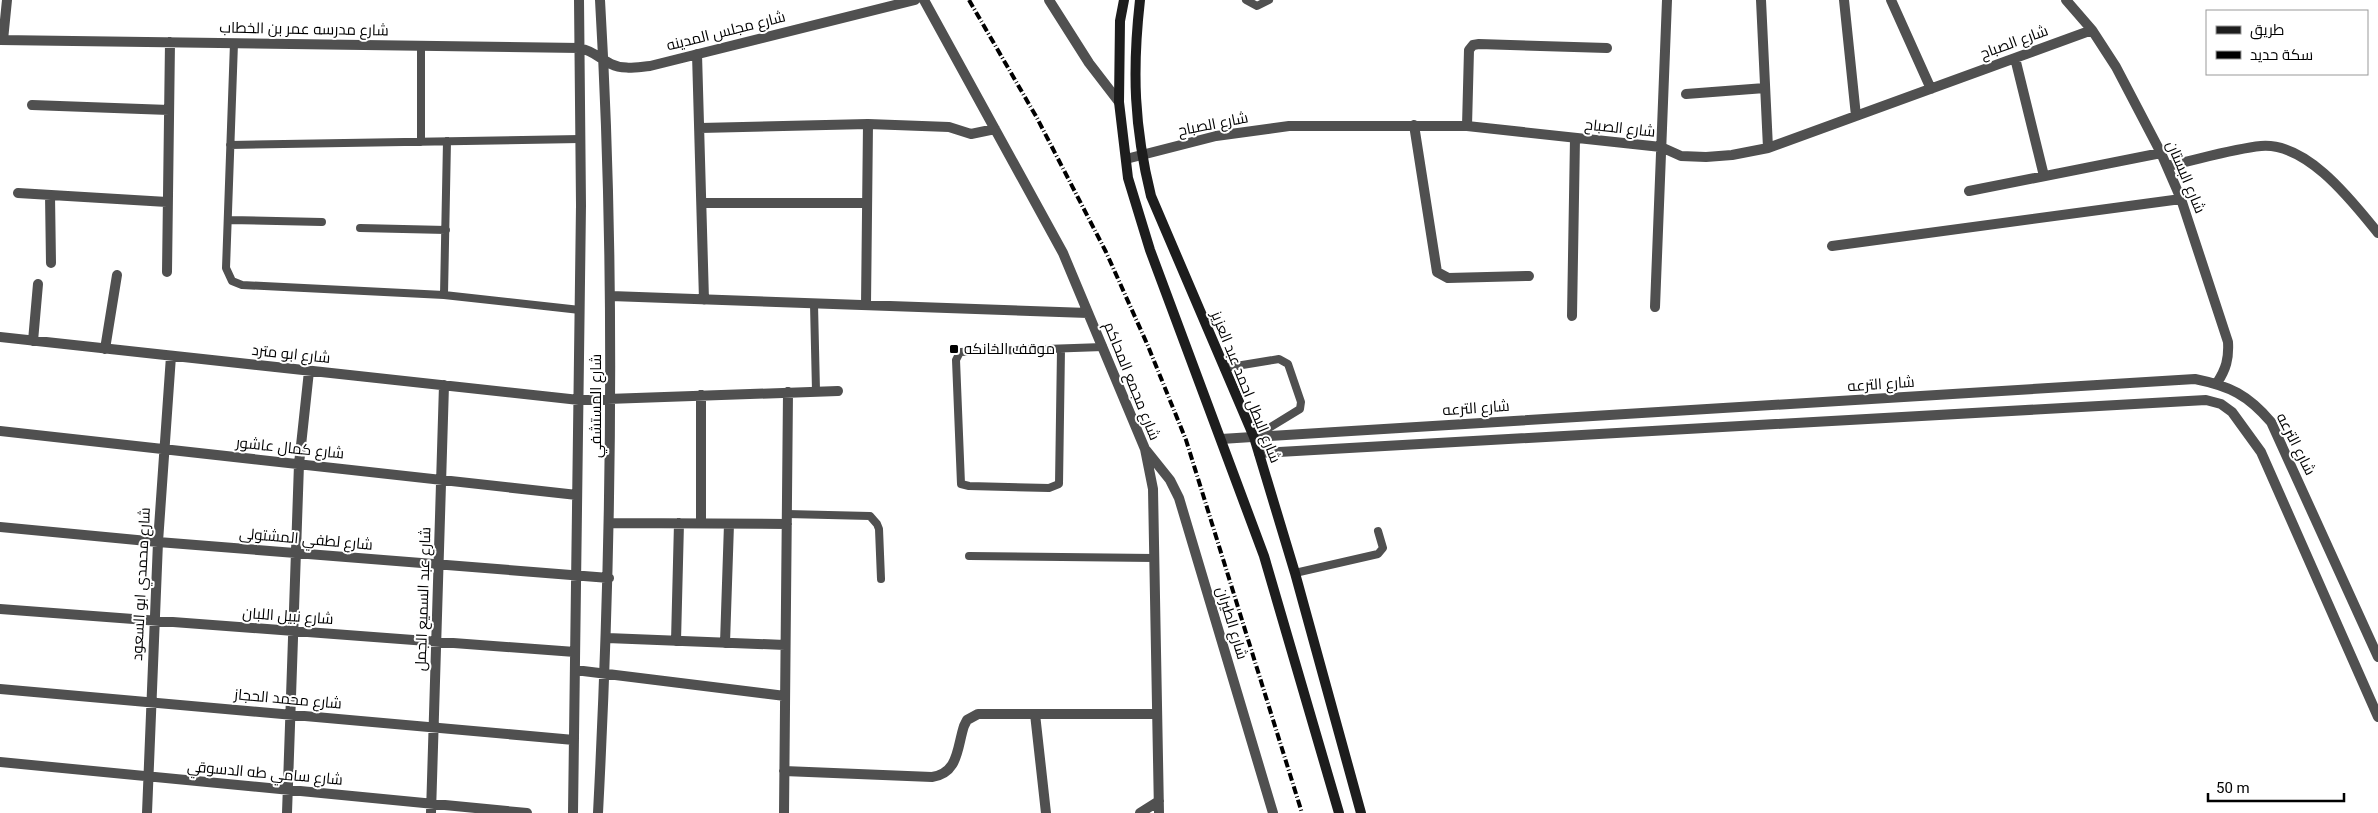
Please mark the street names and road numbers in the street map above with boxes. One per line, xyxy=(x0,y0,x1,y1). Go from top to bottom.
street label: شارع مجلس المدينه xyxy=(665,8,788,56)
street label: شارع مدرسه عمر بن الخطاب xyxy=(219,19,389,41)
street label: شارع الصباح xyxy=(1977,21,2051,65)
street label: شارع الصباح xyxy=(1176,108,1250,142)
street label: شارع الصباح xyxy=(1583,115,1656,143)
street label: شارع البستان xyxy=(2161,138,2209,217)
street label: شارع البطل احمد عبد العزيز xyxy=(1205,308,1285,466)
street label: شارع مجمع المحاكم xyxy=(1098,319,1164,443)
street label: شارع ابو مترد xyxy=(251,341,331,369)
street label: شارع المستشفي xyxy=(587,354,608,458)
street label: شارع الترعه xyxy=(1847,373,1915,397)
street label: شارع الترعه xyxy=(1442,397,1510,421)
street label: شارع الترعه xyxy=(2271,410,2319,479)
street label: شارع كمال عاشور xyxy=(234,433,345,465)
street label: شارع محمدي ابو السعود xyxy=(128,507,157,661)
street label: شارع لطفي المشتولى xyxy=(238,524,374,557)
street label: شارع عبد السميع الجمل xyxy=(411,527,437,672)
street label: شارع الطيران xyxy=(1211,584,1252,662)
street label: شارع نبيل اللبان xyxy=(242,604,334,630)
street label: شارع محمد الحجاز xyxy=(232,685,343,715)
street label: شارع سامي طه الدسوقي xyxy=(186,757,344,792)

